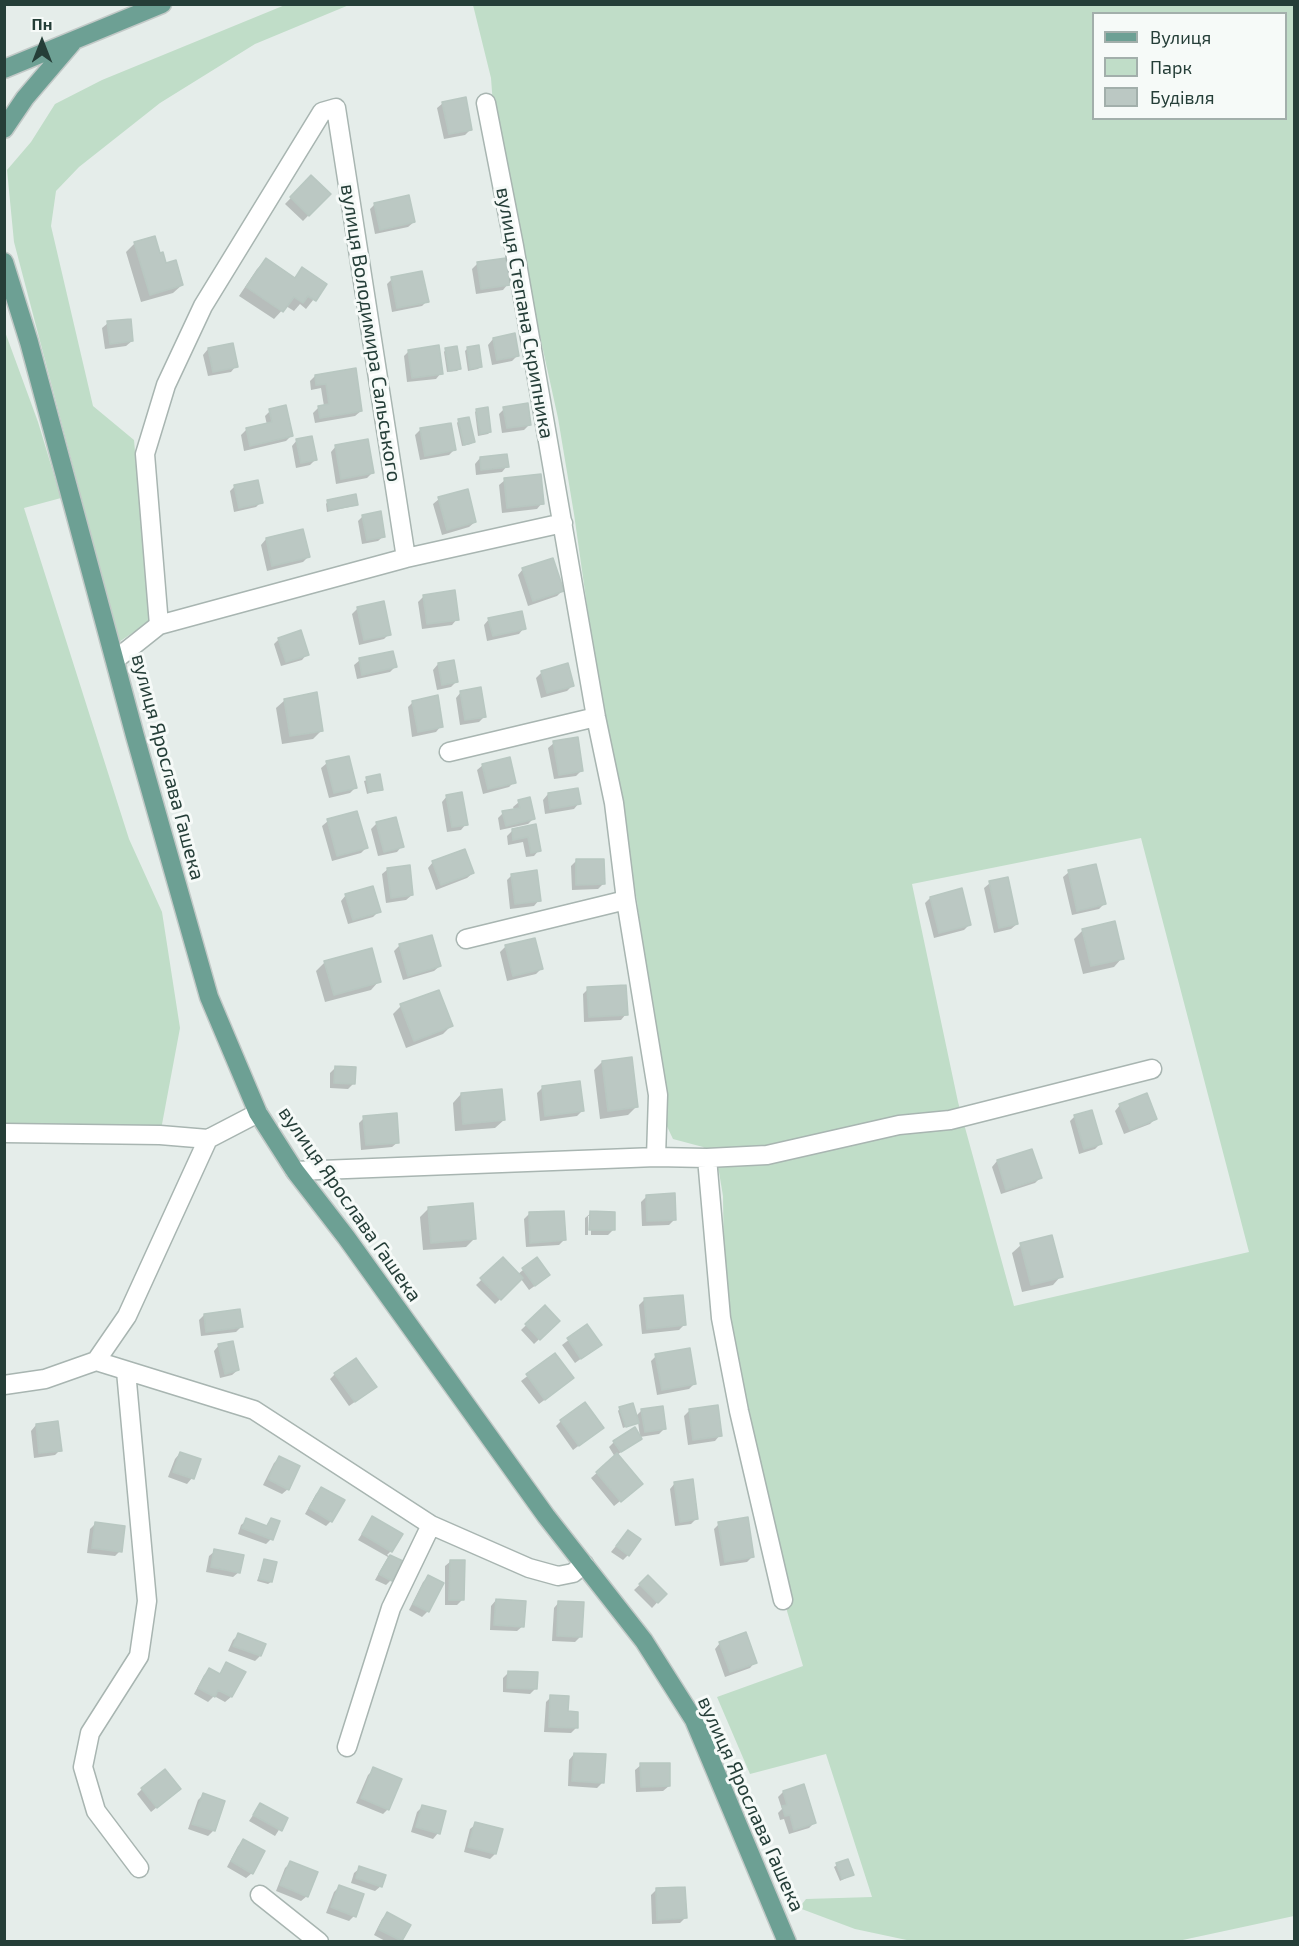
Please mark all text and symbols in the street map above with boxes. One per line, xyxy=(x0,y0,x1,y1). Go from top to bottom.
north arrow xyxy=(12,12,72,72)
legend xyxy=(1092,12,1287,120)
text: Пн xyxy=(32,14,52,33)
text: Вулиця xyxy=(1150,26,1211,48)
text: Парк xyxy=(1150,56,1192,78)
text: Будівля xyxy=(1150,86,1214,108)
street label: вулиця Володимира Сальського xyxy=(336,182,406,484)
street label: вулиця Степана Скрипника xyxy=(491,185,559,441)
street label: вулиця Ярослава Гашека xyxy=(126,651,210,883)
street label: вулиця Ярослава Гашека xyxy=(273,1102,427,1306)
street label: вулиця Ярослава Гашека xyxy=(693,1693,809,1915)

